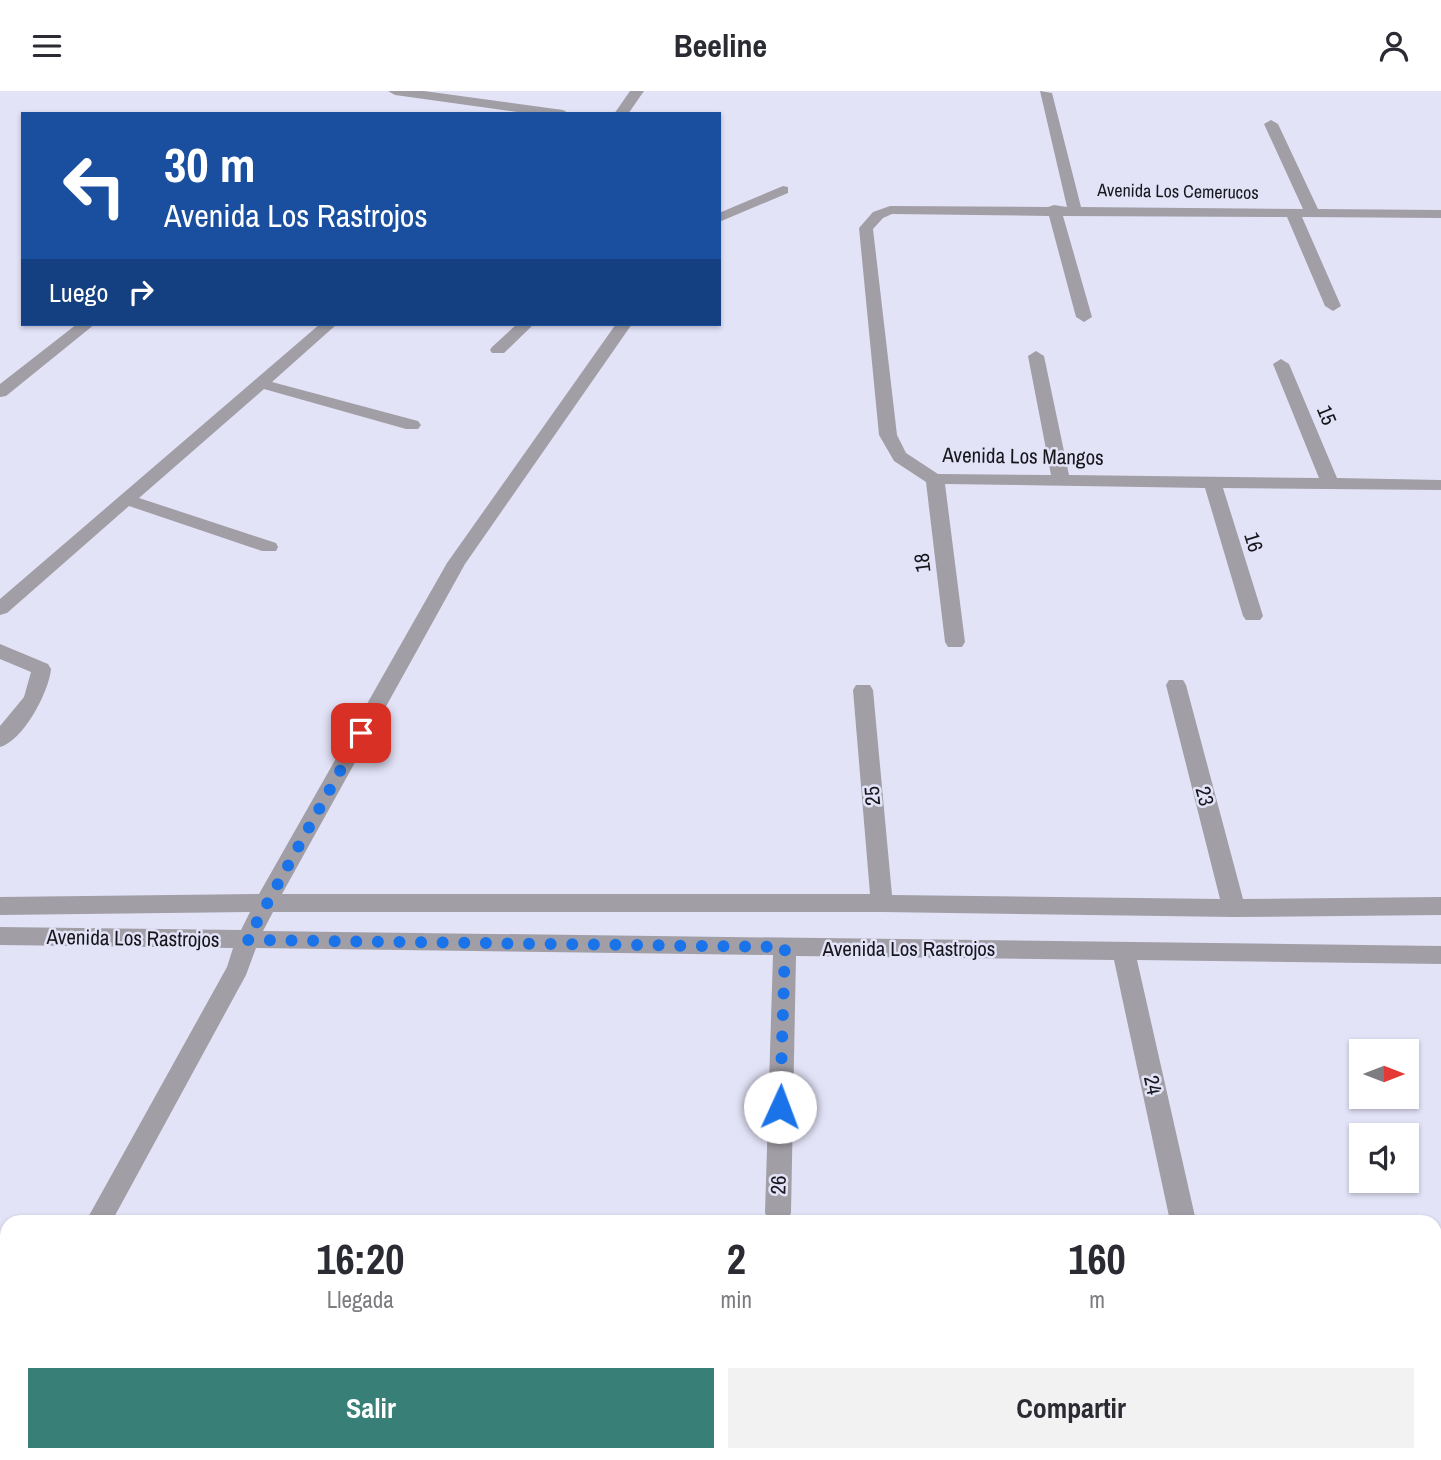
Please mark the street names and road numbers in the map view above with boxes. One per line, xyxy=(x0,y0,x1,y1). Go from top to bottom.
street label: Avenida Los Cemerucos xyxy=(1096,177,1259,205)
street label: 15 xyxy=(1310,401,1344,429)
street label: Avenida Los Mangos xyxy=(941,440,1104,472)
street label: 16 xyxy=(1237,529,1271,555)
street label: 18 xyxy=(906,552,938,574)
street label: 23 xyxy=(1189,783,1221,809)
street label: 25 xyxy=(857,785,887,807)
street label: Avenida Los Rastrojos xyxy=(45,922,220,954)
street label: Avenida Los Rastrojos xyxy=(822,934,995,963)
street label: 24 xyxy=(1137,1073,1169,1098)
street label: 26 xyxy=(763,1175,793,1195)

